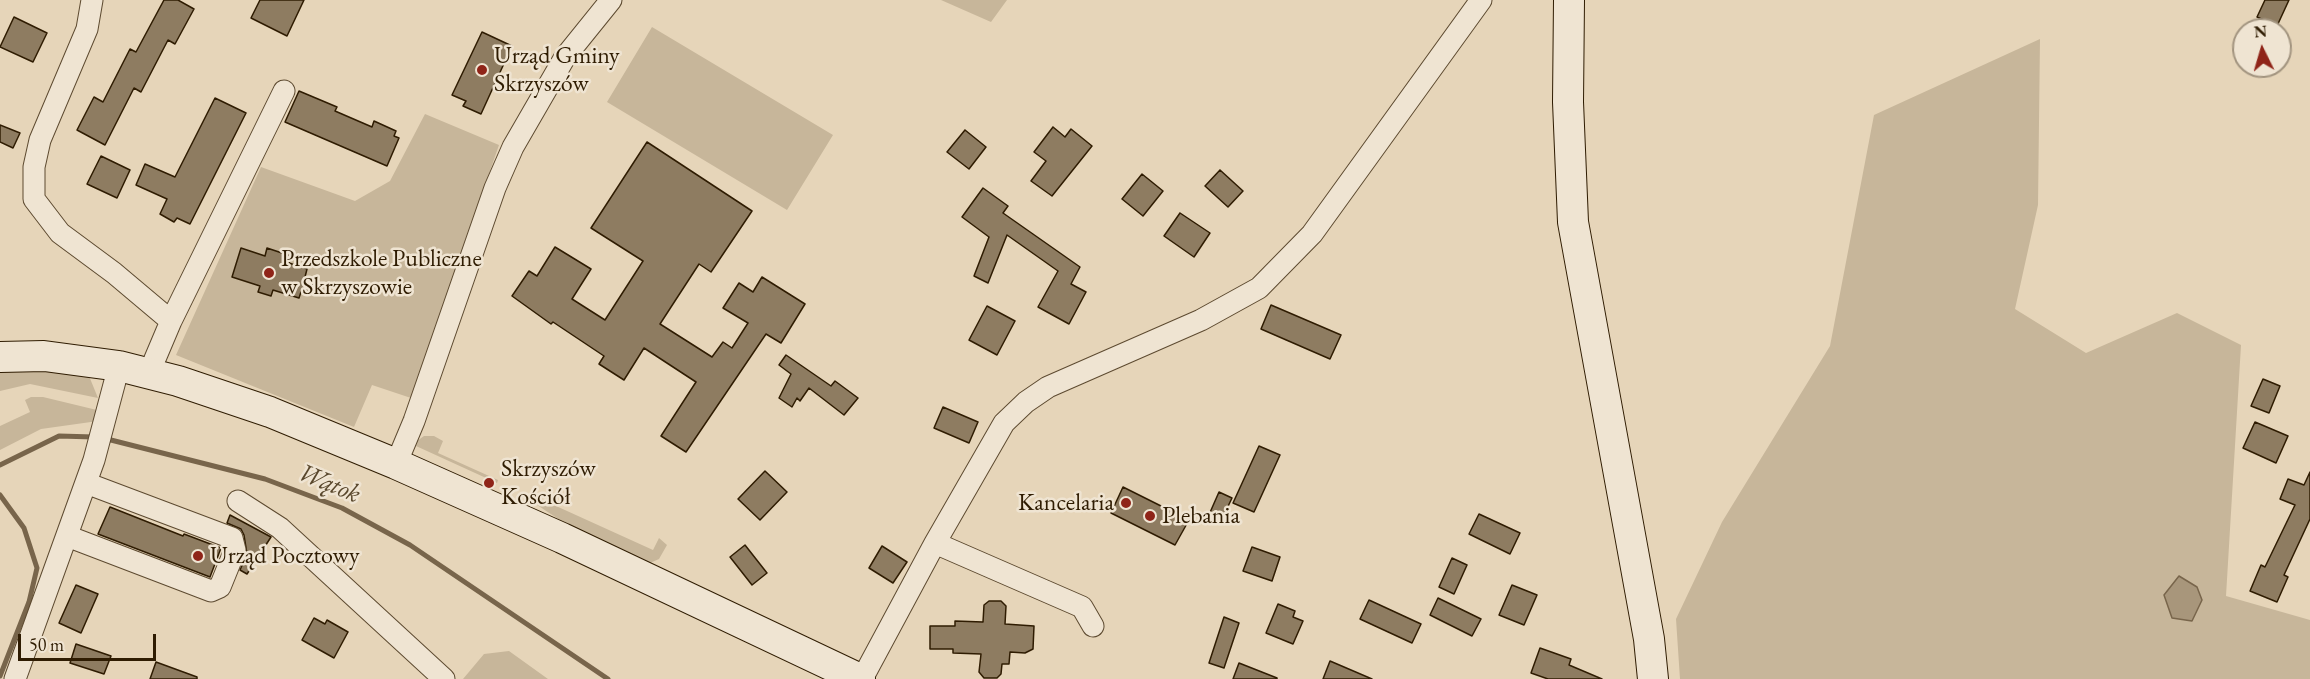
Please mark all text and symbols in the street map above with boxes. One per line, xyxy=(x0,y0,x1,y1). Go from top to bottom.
north arrow xyxy=(2232,18,2292,78)
text: N xyxy=(2253,21,2268,43)
place label: Urząd Gminy Skrzyszów xyxy=(494,42,620,98)
marker: Urząd Gminy Skrzyszów xyxy=(475,63,489,77)
place label: Przedszkole Publiczne w Skrzyszowie xyxy=(281,245,482,301)
marker: Przedszkole Publiczne w Skrzyszowie xyxy=(262,266,276,280)
place label: Skrzyszów Kościół xyxy=(501,455,596,511)
water label: Wątok xyxy=(293,457,365,511)
marker: Skrzyszów Kościół xyxy=(482,476,496,490)
place label: Kancelaria xyxy=(1018,489,1114,517)
marker: Kancelaria xyxy=(1119,496,1133,510)
place label: Plebania xyxy=(1162,502,1240,530)
marker: Plebania xyxy=(1143,509,1157,523)
place label: Urząd Pocztowy xyxy=(210,542,359,570)
marker: Urząd Pocztowy xyxy=(191,549,205,563)
scale bar xyxy=(21,622,159,660)
text: 50 m xyxy=(29,633,64,656)

